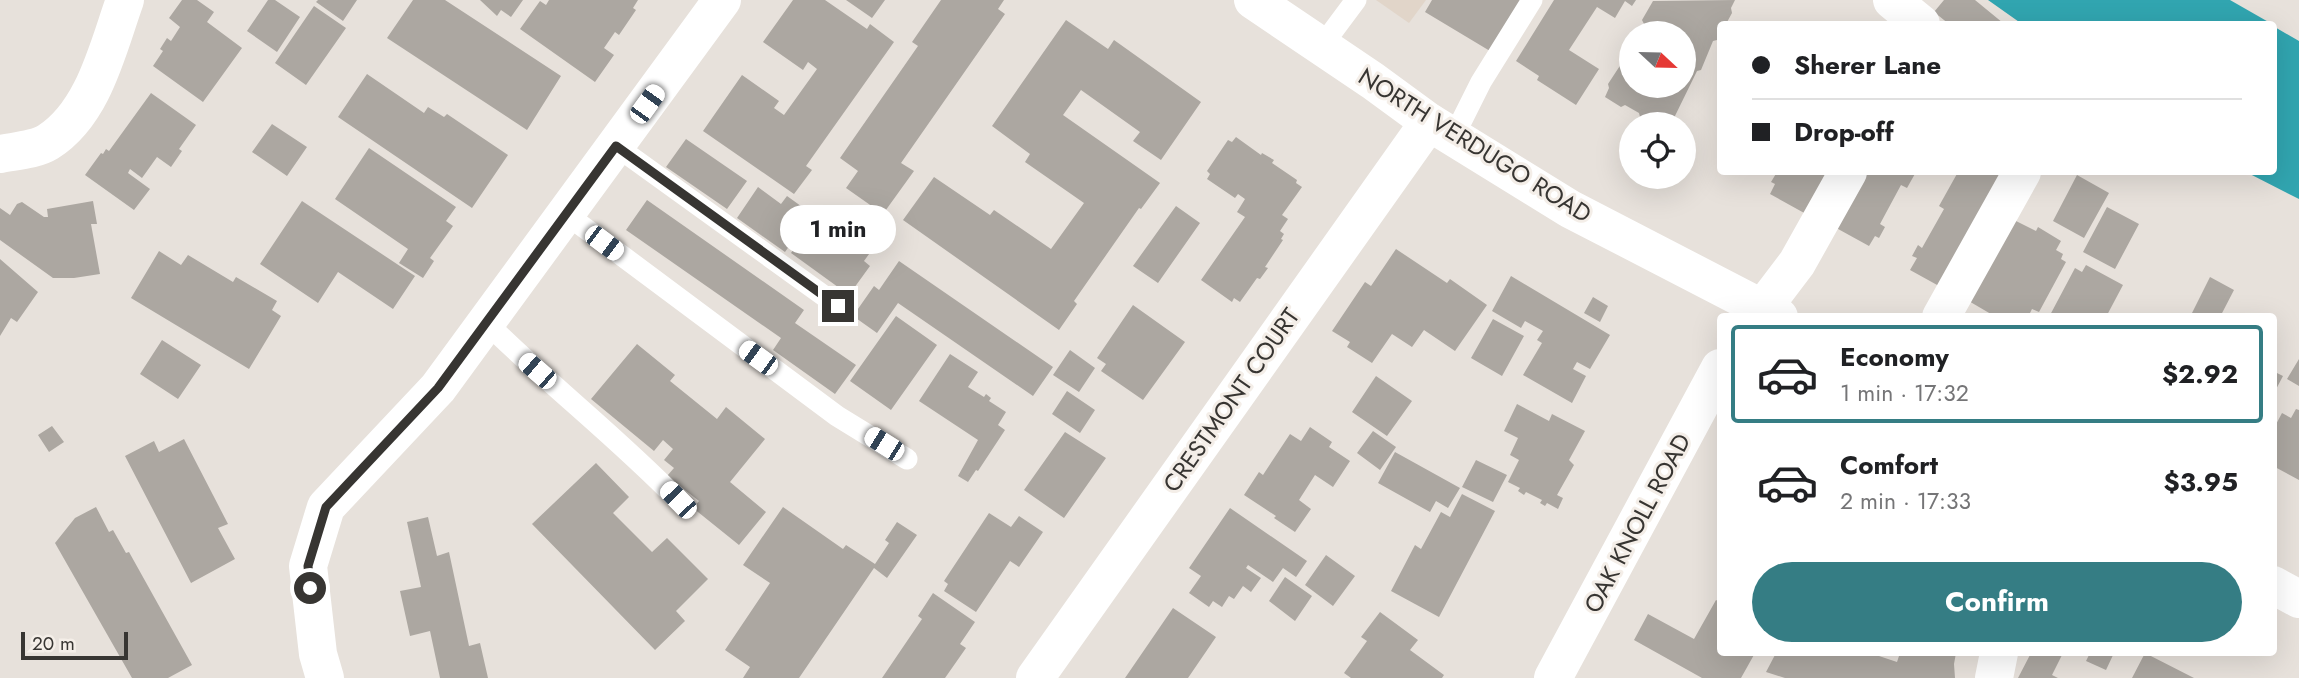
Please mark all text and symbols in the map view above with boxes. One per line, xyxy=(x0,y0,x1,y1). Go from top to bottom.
north arrow xyxy=(1619,21,1696,98)
map controls xyxy=(1619,21,1696,189)
text: Sherer Lane xyxy=(1794,46,1941,84)
street label: NORTH VERDUGO ROAD xyxy=(1352,59,1598,231)
car xyxy=(627,81,668,127)
button: locate xyxy=(1619,112,1696,189)
text: Drop-off xyxy=(1794,113,1894,151)
callout: 1 min xyxy=(780,204,896,254)
text: 1 min xyxy=(809,212,867,246)
car xyxy=(581,222,628,264)
route end xyxy=(822,290,854,322)
street label: CRESTMONT COURT xyxy=(1154,301,1308,499)
car xyxy=(735,337,782,379)
text: Economy xyxy=(1840,338,1949,376)
icon: car xyxy=(1756,343,1819,406)
car xyxy=(515,349,560,393)
text: $2.92 xyxy=(2162,355,2238,393)
text: 1 min · 17:32 xyxy=(1840,376,1969,410)
car xyxy=(861,424,908,464)
street label: OAK KNOLL ROAD xyxy=(1575,427,1699,619)
text: Comfort xyxy=(1840,446,1938,484)
icon: car xyxy=(1756,451,1819,514)
text: $3.95 xyxy=(2164,463,2238,501)
car xyxy=(656,478,701,522)
text: 2 min · 17:33 xyxy=(1840,484,1971,518)
button: Confirm xyxy=(1752,562,2242,642)
route start xyxy=(294,572,326,604)
scale bar xyxy=(21,629,128,661)
text: 20 m xyxy=(32,630,75,657)

